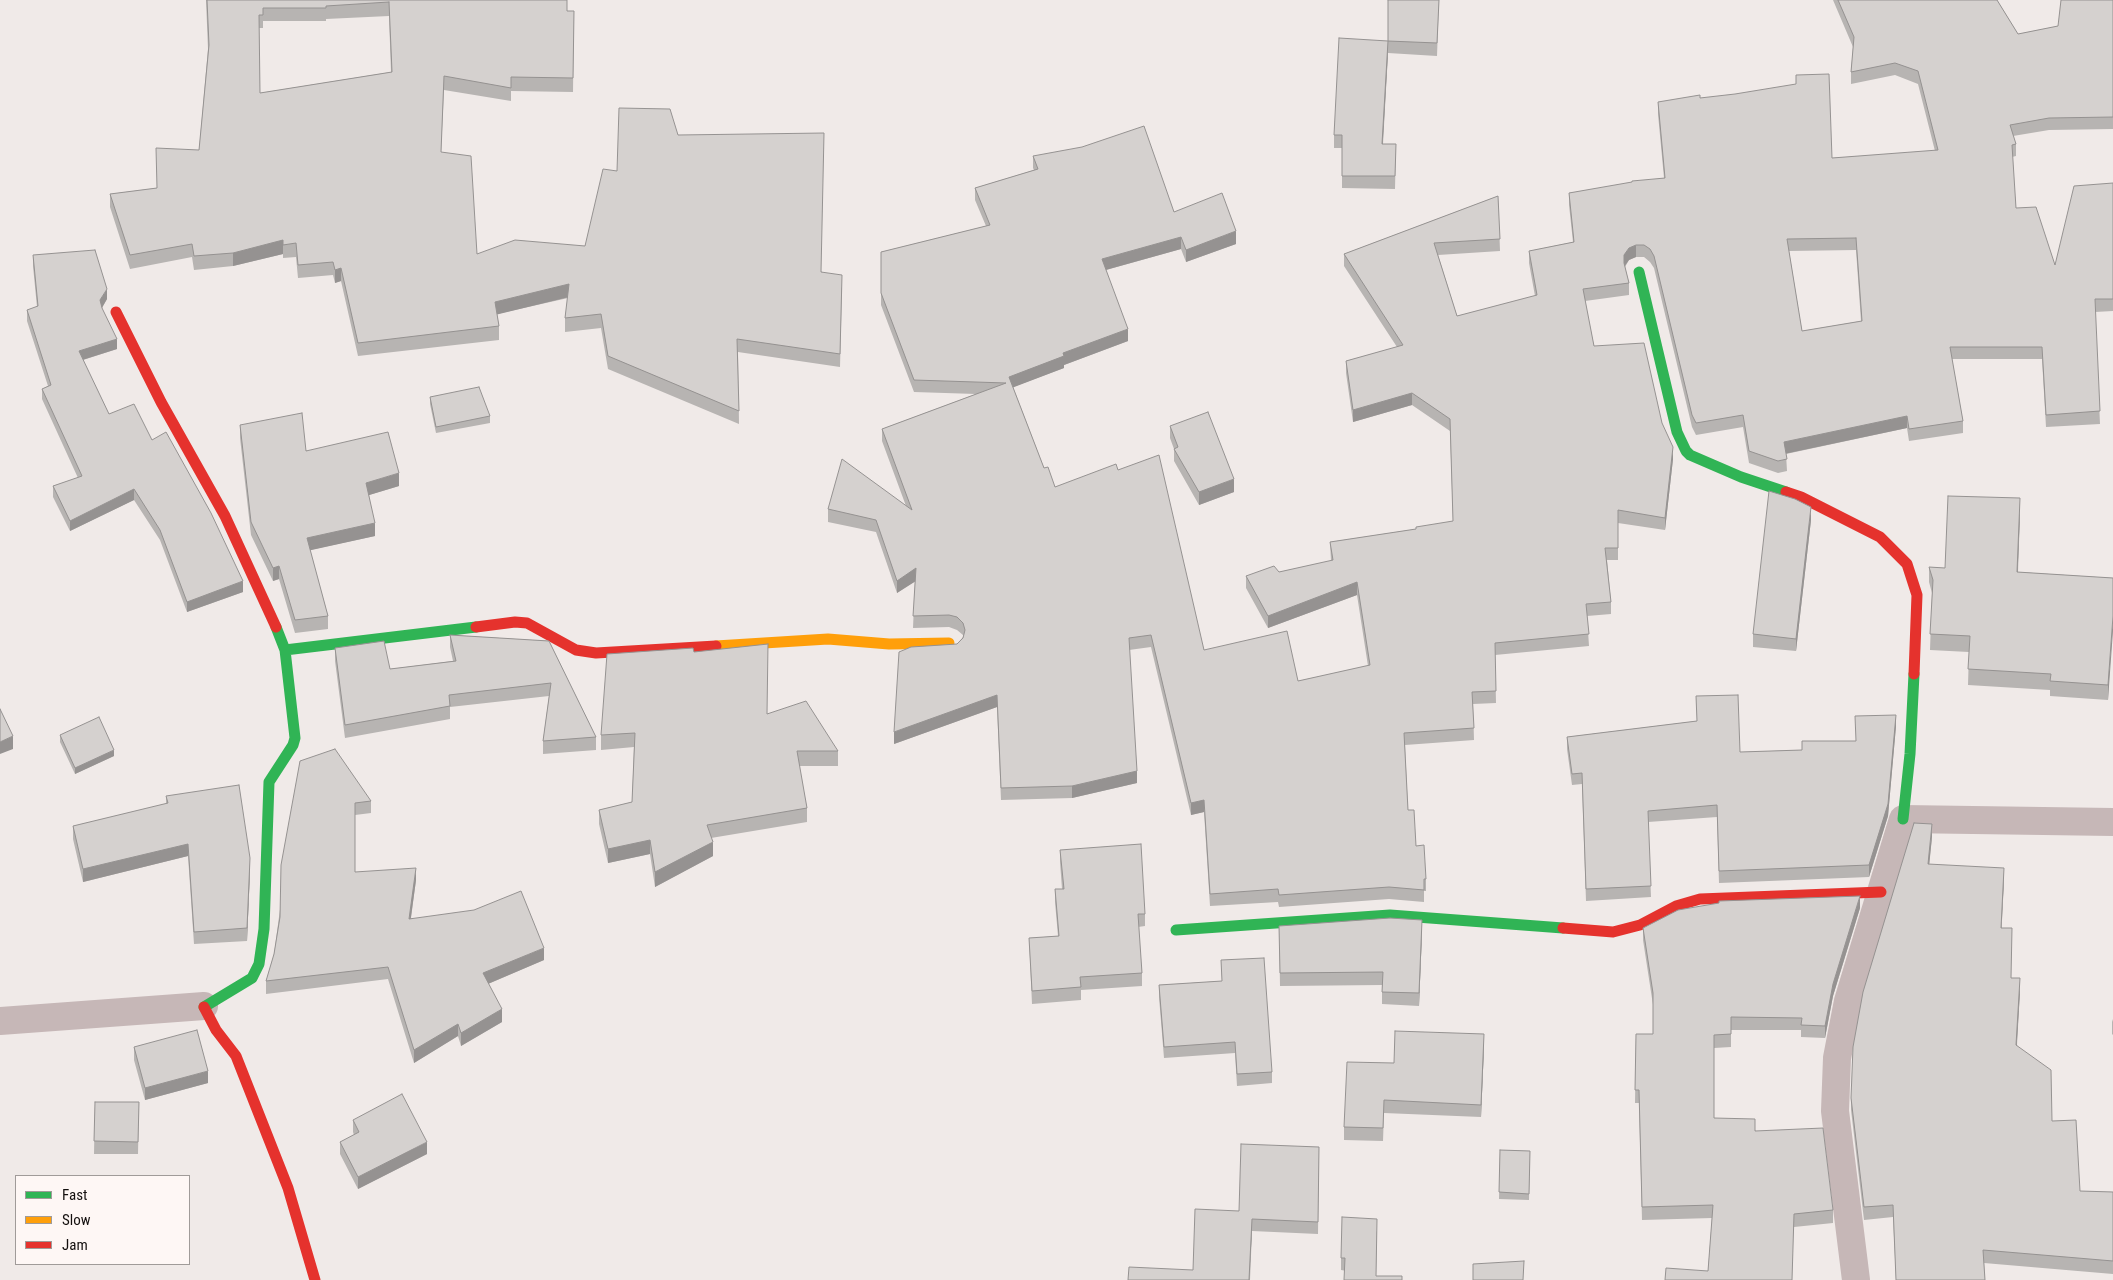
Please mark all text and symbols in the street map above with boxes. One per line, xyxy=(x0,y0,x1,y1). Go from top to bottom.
legend xyxy=(15,1175,190,1265)
text: Fast xyxy=(62,1186,87,1204)
text: Slow xyxy=(62,1211,91,1229)
text: Jam xyxy=(62,1236,88,1254)

